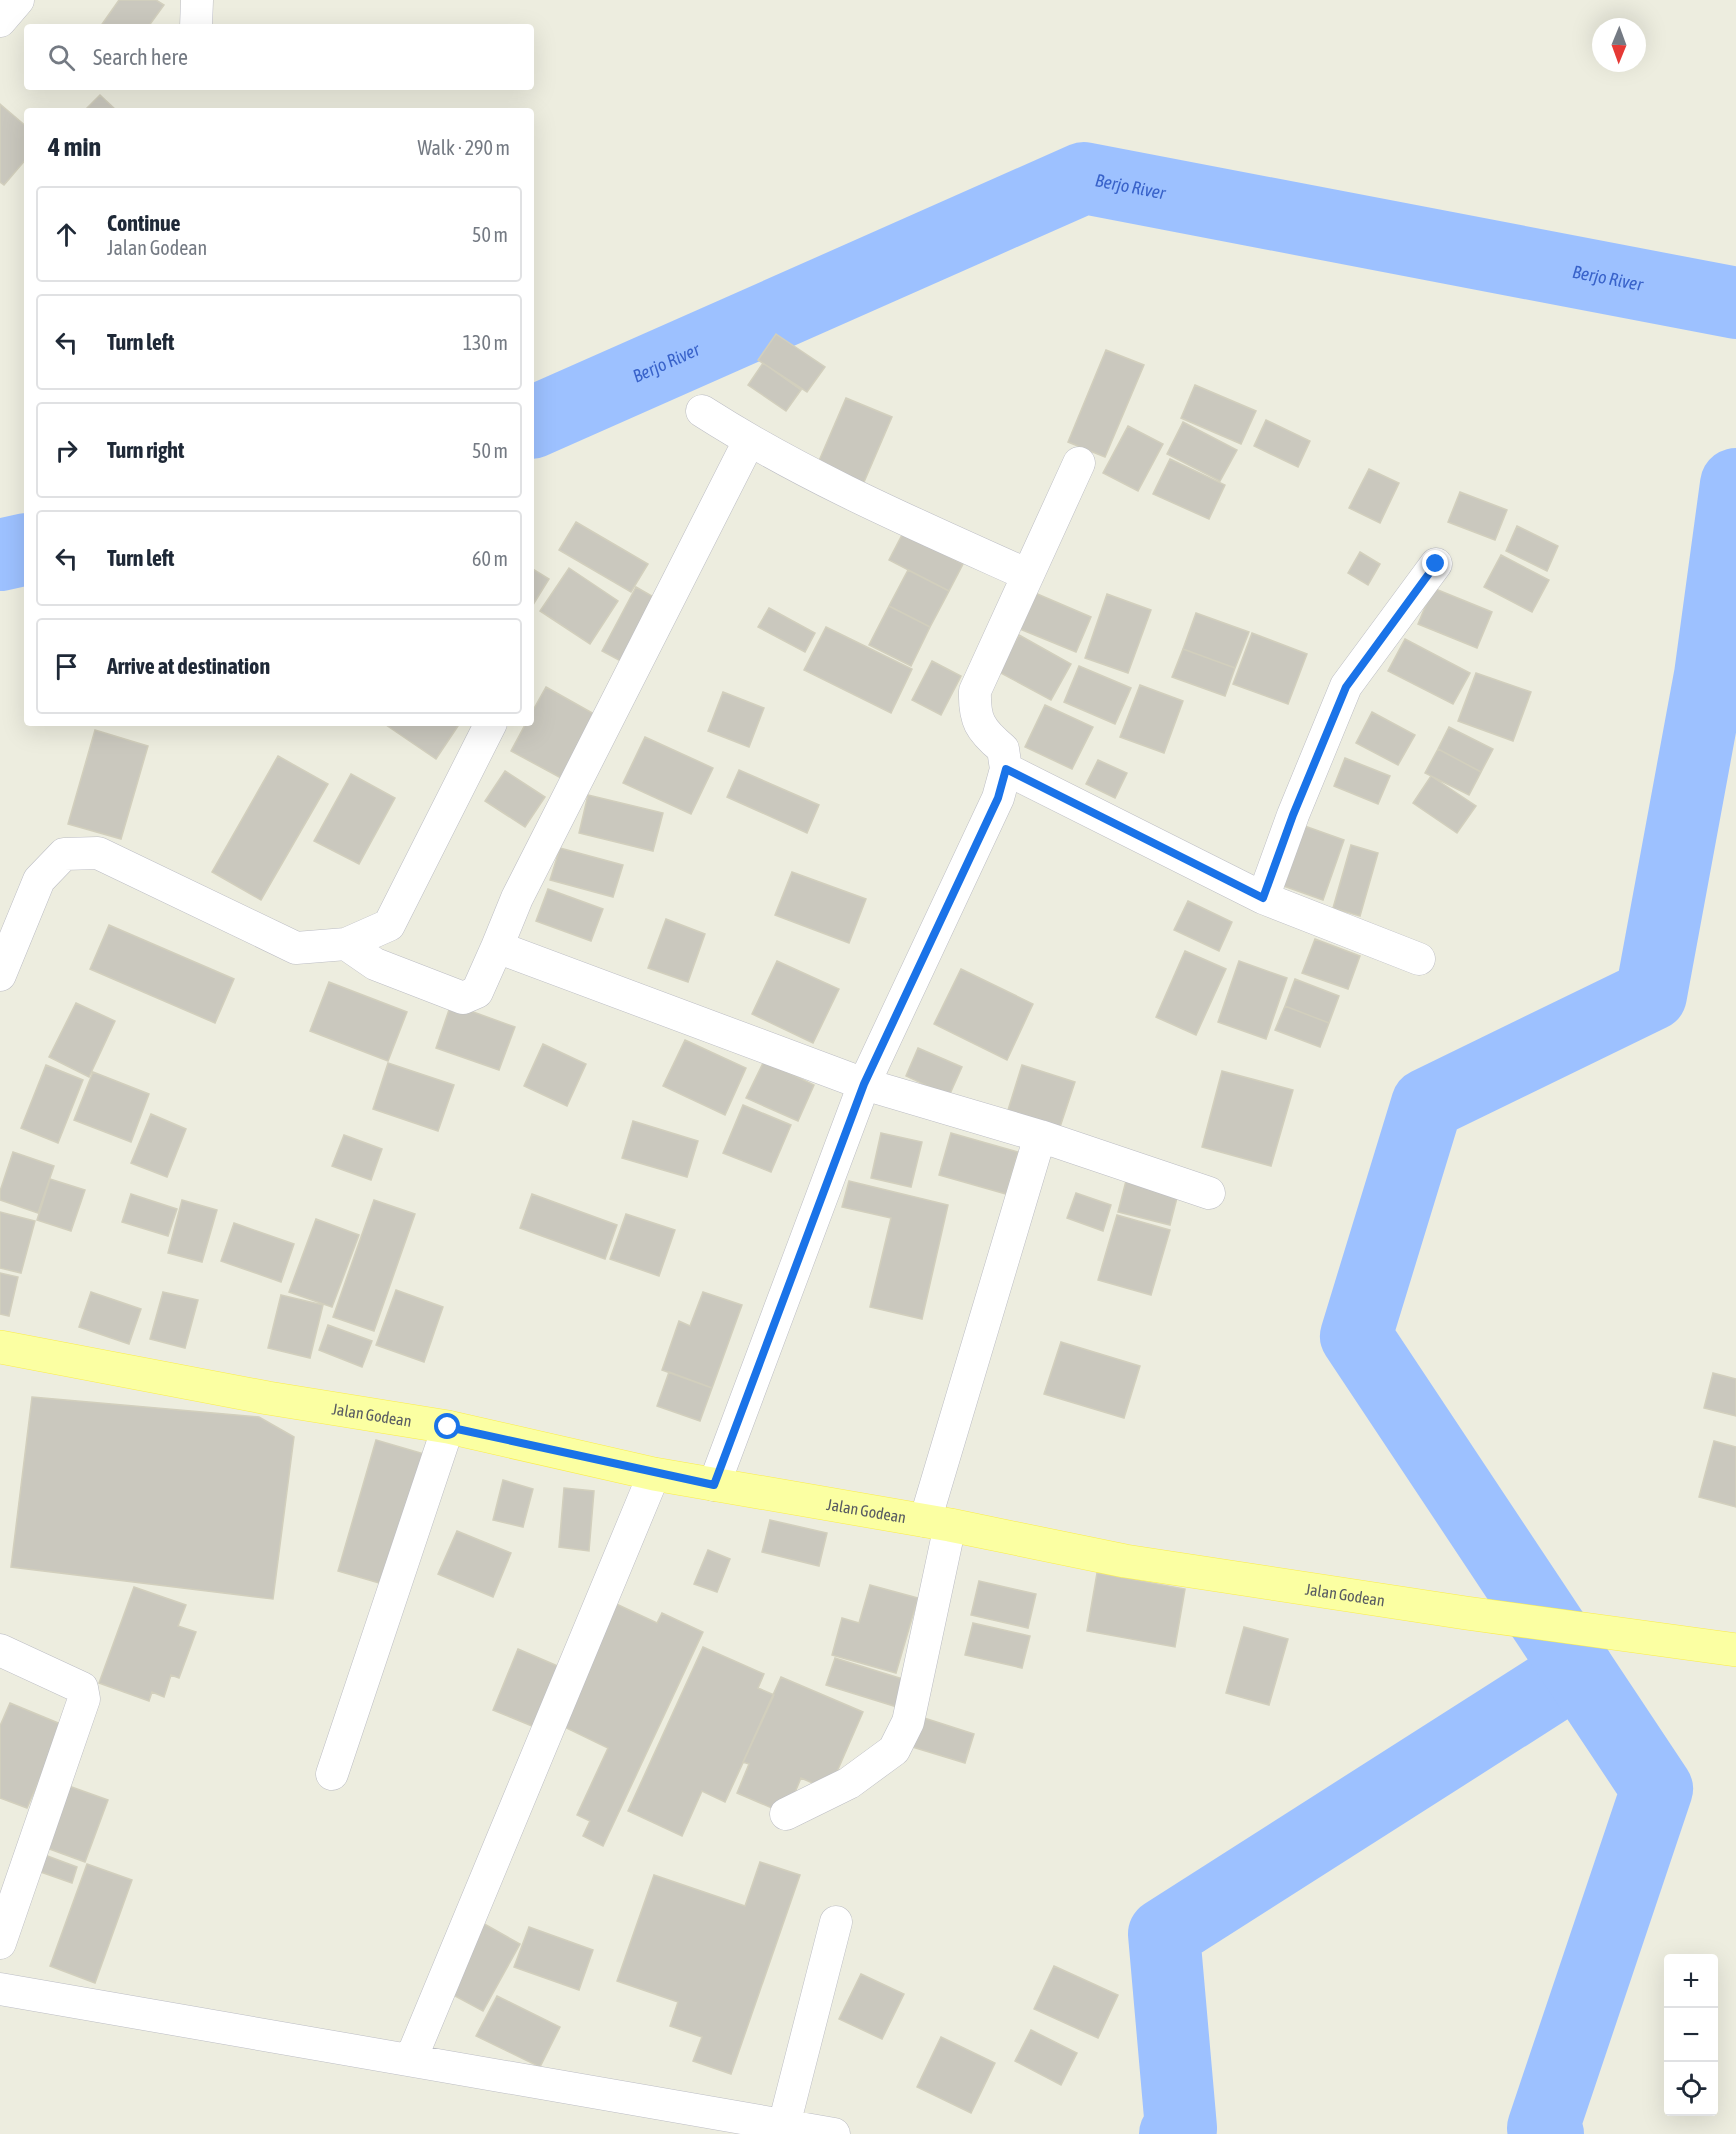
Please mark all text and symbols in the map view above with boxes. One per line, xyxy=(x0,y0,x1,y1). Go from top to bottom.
north arrow xyxy=(1592,18,1646,72)
search box xyxy=(24,24,534,90)
icon: search xyxy=(45,41,78,74)
text: Search here xyxy=(93,44,188,70)
text: 4 min xyxy=(48,132,101,162)
text: Walk · 290 m xyxy=(418,136,510,159)
water label: Berjo River xyxy=(1094,169,1168,204)
text: Continue xyxy=(107,210,181,236)
icon: ahead xyxy=(50,218,83,251)
text: 50 m xyxy=(472,223,508,246)
text: Jalan Godean xyxy=(107,236,207,259)
water label: Berjo River xyxy=(1571,261,1645,295)
icon: left xyxy=(50,326,83,359)
text: Turn left xyxy=(107,329,174,355)
text: 130 m xyxy=(463,331,508,354)
water label: Berjo River xyxy=(629,338,703,387)
icon: right xyxy=(50,434,83,467)
text: Turn right xyxy=(107,437,184,463)
text: 50 m xyxy=(472,439,508,462)
icon: left xyxy=(50,542,83,575)
text: Turn left xyxy=(107,545,174,571)
text: 60 m xyxy=(472,547,508,570)
route end xyxy=(1422,550,1448,576)
icon: arrive xyxy=(50,650,83,683)
text: Arrive at destination xyxy=(107,653,270,679)
street label: Jalan Godean xyxy=(331,1399,413,1430)
route start xyxy=(434,1413,460,1439)
street label: Jalan Godean xyxy=(825,1495,908,1526)
street label: Jalan Godean xyxy=(1304,1580,1386,1610)
map controls xyxy=(1664,1954,1718,2116)
button: + xyxy=(1664,1954,1718,2008)
button: − xyxy=(1664,2008,1718,2062)
button: locate xyxy=(1664,2062,1718,2116)

